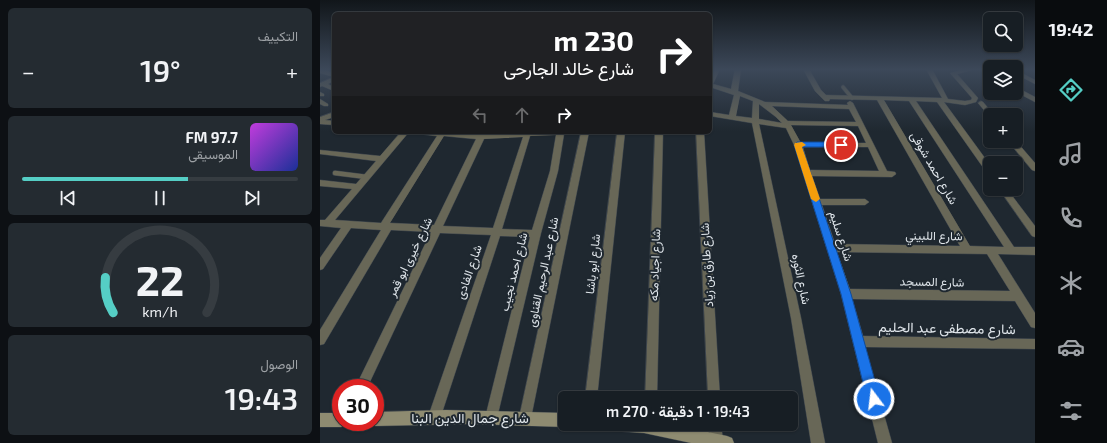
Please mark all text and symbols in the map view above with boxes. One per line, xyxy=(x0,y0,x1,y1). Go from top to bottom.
map controls xyxy=(983,12,1023,196)
button: search xyxy=(983,12,1023,52)
text: 19:42 xyxy=(1049,18,1093,40)
text: 230 m xyxy=(553,23,634,57)
text: التكييف xyxy=(258,28,298,44)
icon: right xyxy=(648,28,700,80)
text: 19° xyxy=(140,52,181,88)
text: شارع خالد الجارحى xyxy=(503,57,634,79)
text: − xyxy=(22,58,35,84)
text: + xyxy=(286,58,298,84)
button: layers xyxy=(983,60,1023,100)
icon: directions xyxy=(1057,76,1085,104)
icon: left xyxy=(469,104,491,126)
icon: ahead xyxy=(511,104,533,126)
icon: right xyxy=(553,104,575,126)
button: + xyxy=(983,108,1023,148)
text: 97.7 FM xyxy=(185,128,238,146)
pin xyxy=(824,128,858,162)
street label: شارع احمد شوقى xyxy=(906,129,961,208)
icon: arrive xyxy=(830,134,852,156)
icon: music xyxy=(1057,140,1085,168)
text: الموسيقى xyxy=(188,146,238,162)
button: − xyxy=(983,156,1023,196)
icon: previous xyxy=(57,187,79,209)
icon: pause xyxy=(149,187,171,209)
icon: next xyxy=(241,187,263,209)
icon: phone xyxy=(1057,204,1085,232)
street label: شارع سليم xyxy=(824,209,857,264)
street label: شارع خيرى ابو قمر xyxy=(383,215,437,301)
street label: شارع عبد الرحيم القناوى xyxy=(524,216,563,329)
street label: شارع طارق بن زياد xyxy=(697,223,718,307)
street label: شارع اللبيني xyxy=(905,228,963,246)
street label: شارع اجياد مكه xyxy=(646,229,665,301)
street label: شارع احمد نجيب xyxy=(496,231,532,313)
street label: شارع ابو باشا xyxy=(582,233,605,295)
street label: شارع الفادى xyxy=(452,243,487,302)
street label: شارع الثوره xyxy=(787,252,814,306)
text: 22 xyxy=(136,254,184,304)
icon: climate xyxy=(1057,269,1085,297)
street label: شارع المسجد xyxy=(900,273,964,292)
text: km/h xyxy=(142,303,178,320)
street label: شارع مصطفى عبد الحليم xyxy=(878,318,1016,340)
icon: car xyxy=(1057,333,1085,361)
text: الوصول xyxy=(260,356,298,372)
position arrow xyxy=(853,378,895,420)
speed limit sign: 30 xyxy=(332,379,384,431)
text: 19:43 xyxy=(225,380,298,416)
icon: filters xyxy=(1057,397,1085,425)
text: 19:43 · 1 دقيقة · 270 m xyxy=(606,402,750,420)
street label: شارع جمال الدين البنا xyxy=(411,409,529,429)

